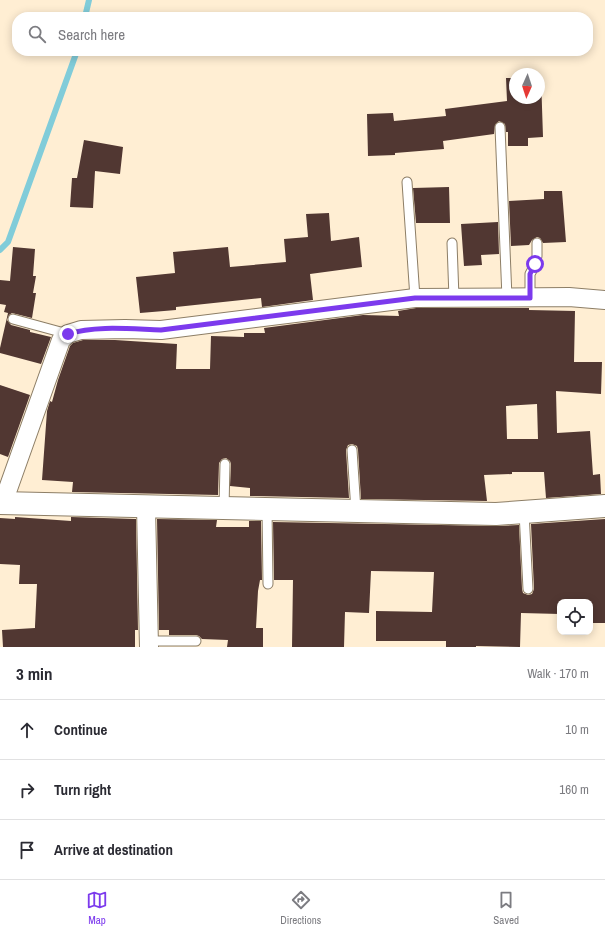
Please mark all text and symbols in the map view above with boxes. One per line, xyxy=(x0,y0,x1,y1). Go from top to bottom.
search box xyxy=(12,12,593,56)
icon: search xyxy=(26,23,48,45)
text: Search here xyxy=(58,24,125,45)
north arrow xyxy=(509,68,545,104)
route start xyxy=(526,255,544,273)
route end xyxy=(59,325,77,343)
map controls xyxy=(557,599,593,635)
button: locate xyxy=(557,599,593,635)
text: 3 min xyxy=(16,662,52,685)
text: Walk · 170 m xyxy=(527,665,589,682)
icon: ahead xyxy=(16,719,38,741)
text: Continue xyxy=(54,719,107,740)
text: 10 m xyxy=(565,721,589,738)
icon: right xyxy=(16,779,38,801)
text: Turn right xyxy=(54,779,111,800)
text: 160 m xyxy=(559,781,589,798)
icon: arrive xyxy=(16,839,38,861)
text: Arrive at destination xyxy=(54,839,173,860)
tab: Map xyxy=(86,889,108,927)
tab: Directions xyxy=(280,889,321,927)
tab: Saved xyxy=(493,889,519,927)

